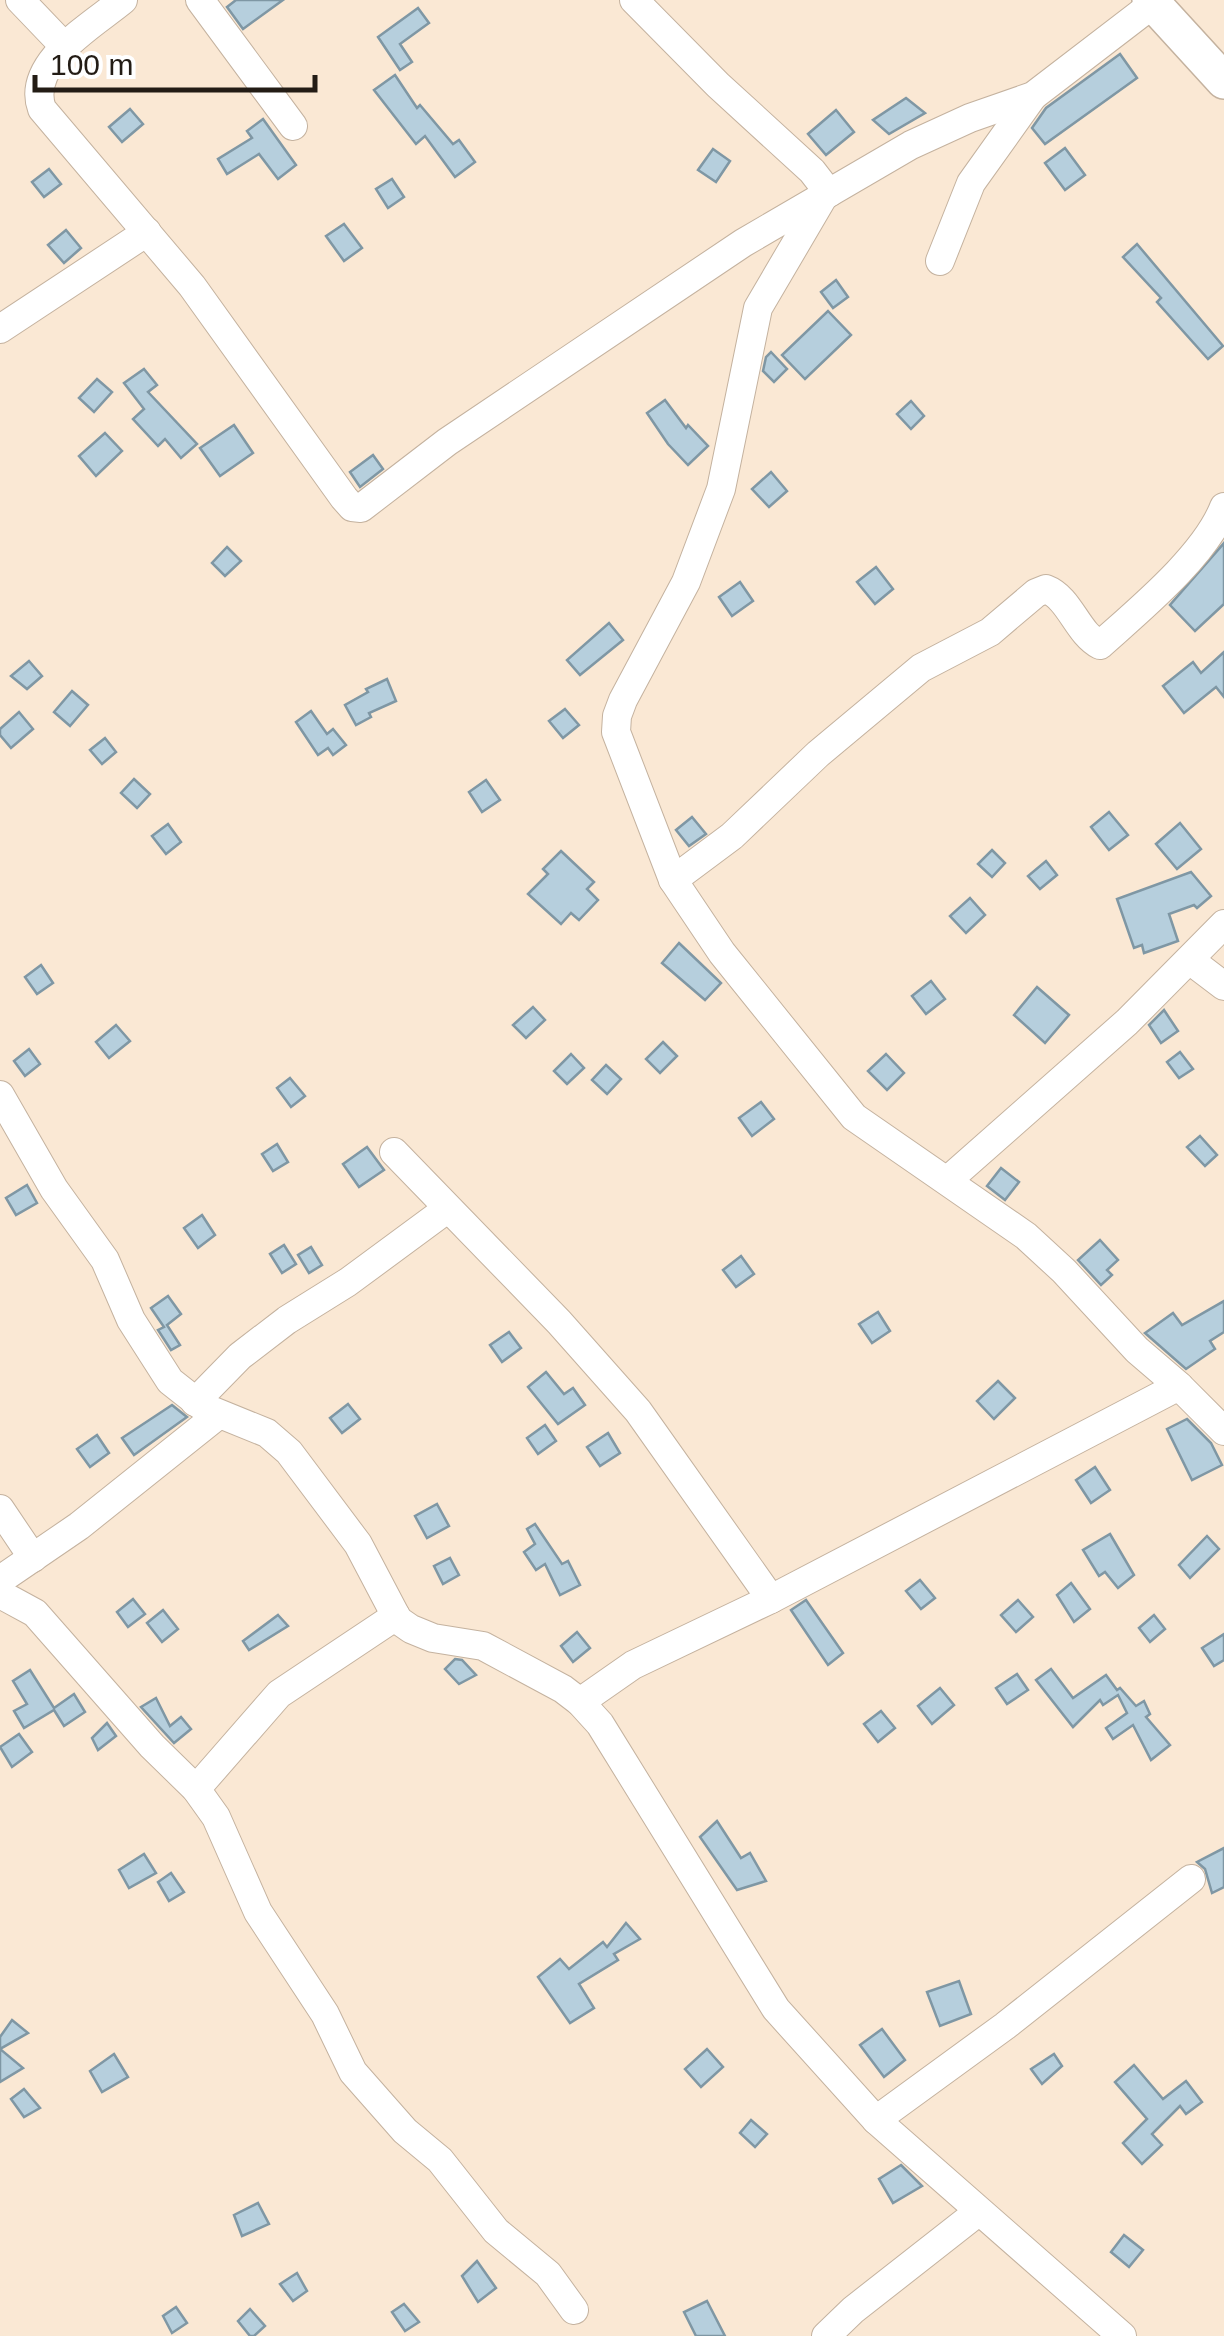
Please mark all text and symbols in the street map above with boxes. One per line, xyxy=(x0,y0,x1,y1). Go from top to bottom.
scale bar xyxy=(35,30,315,92)
text: 100 m xyxy=(50,48,133,81)

